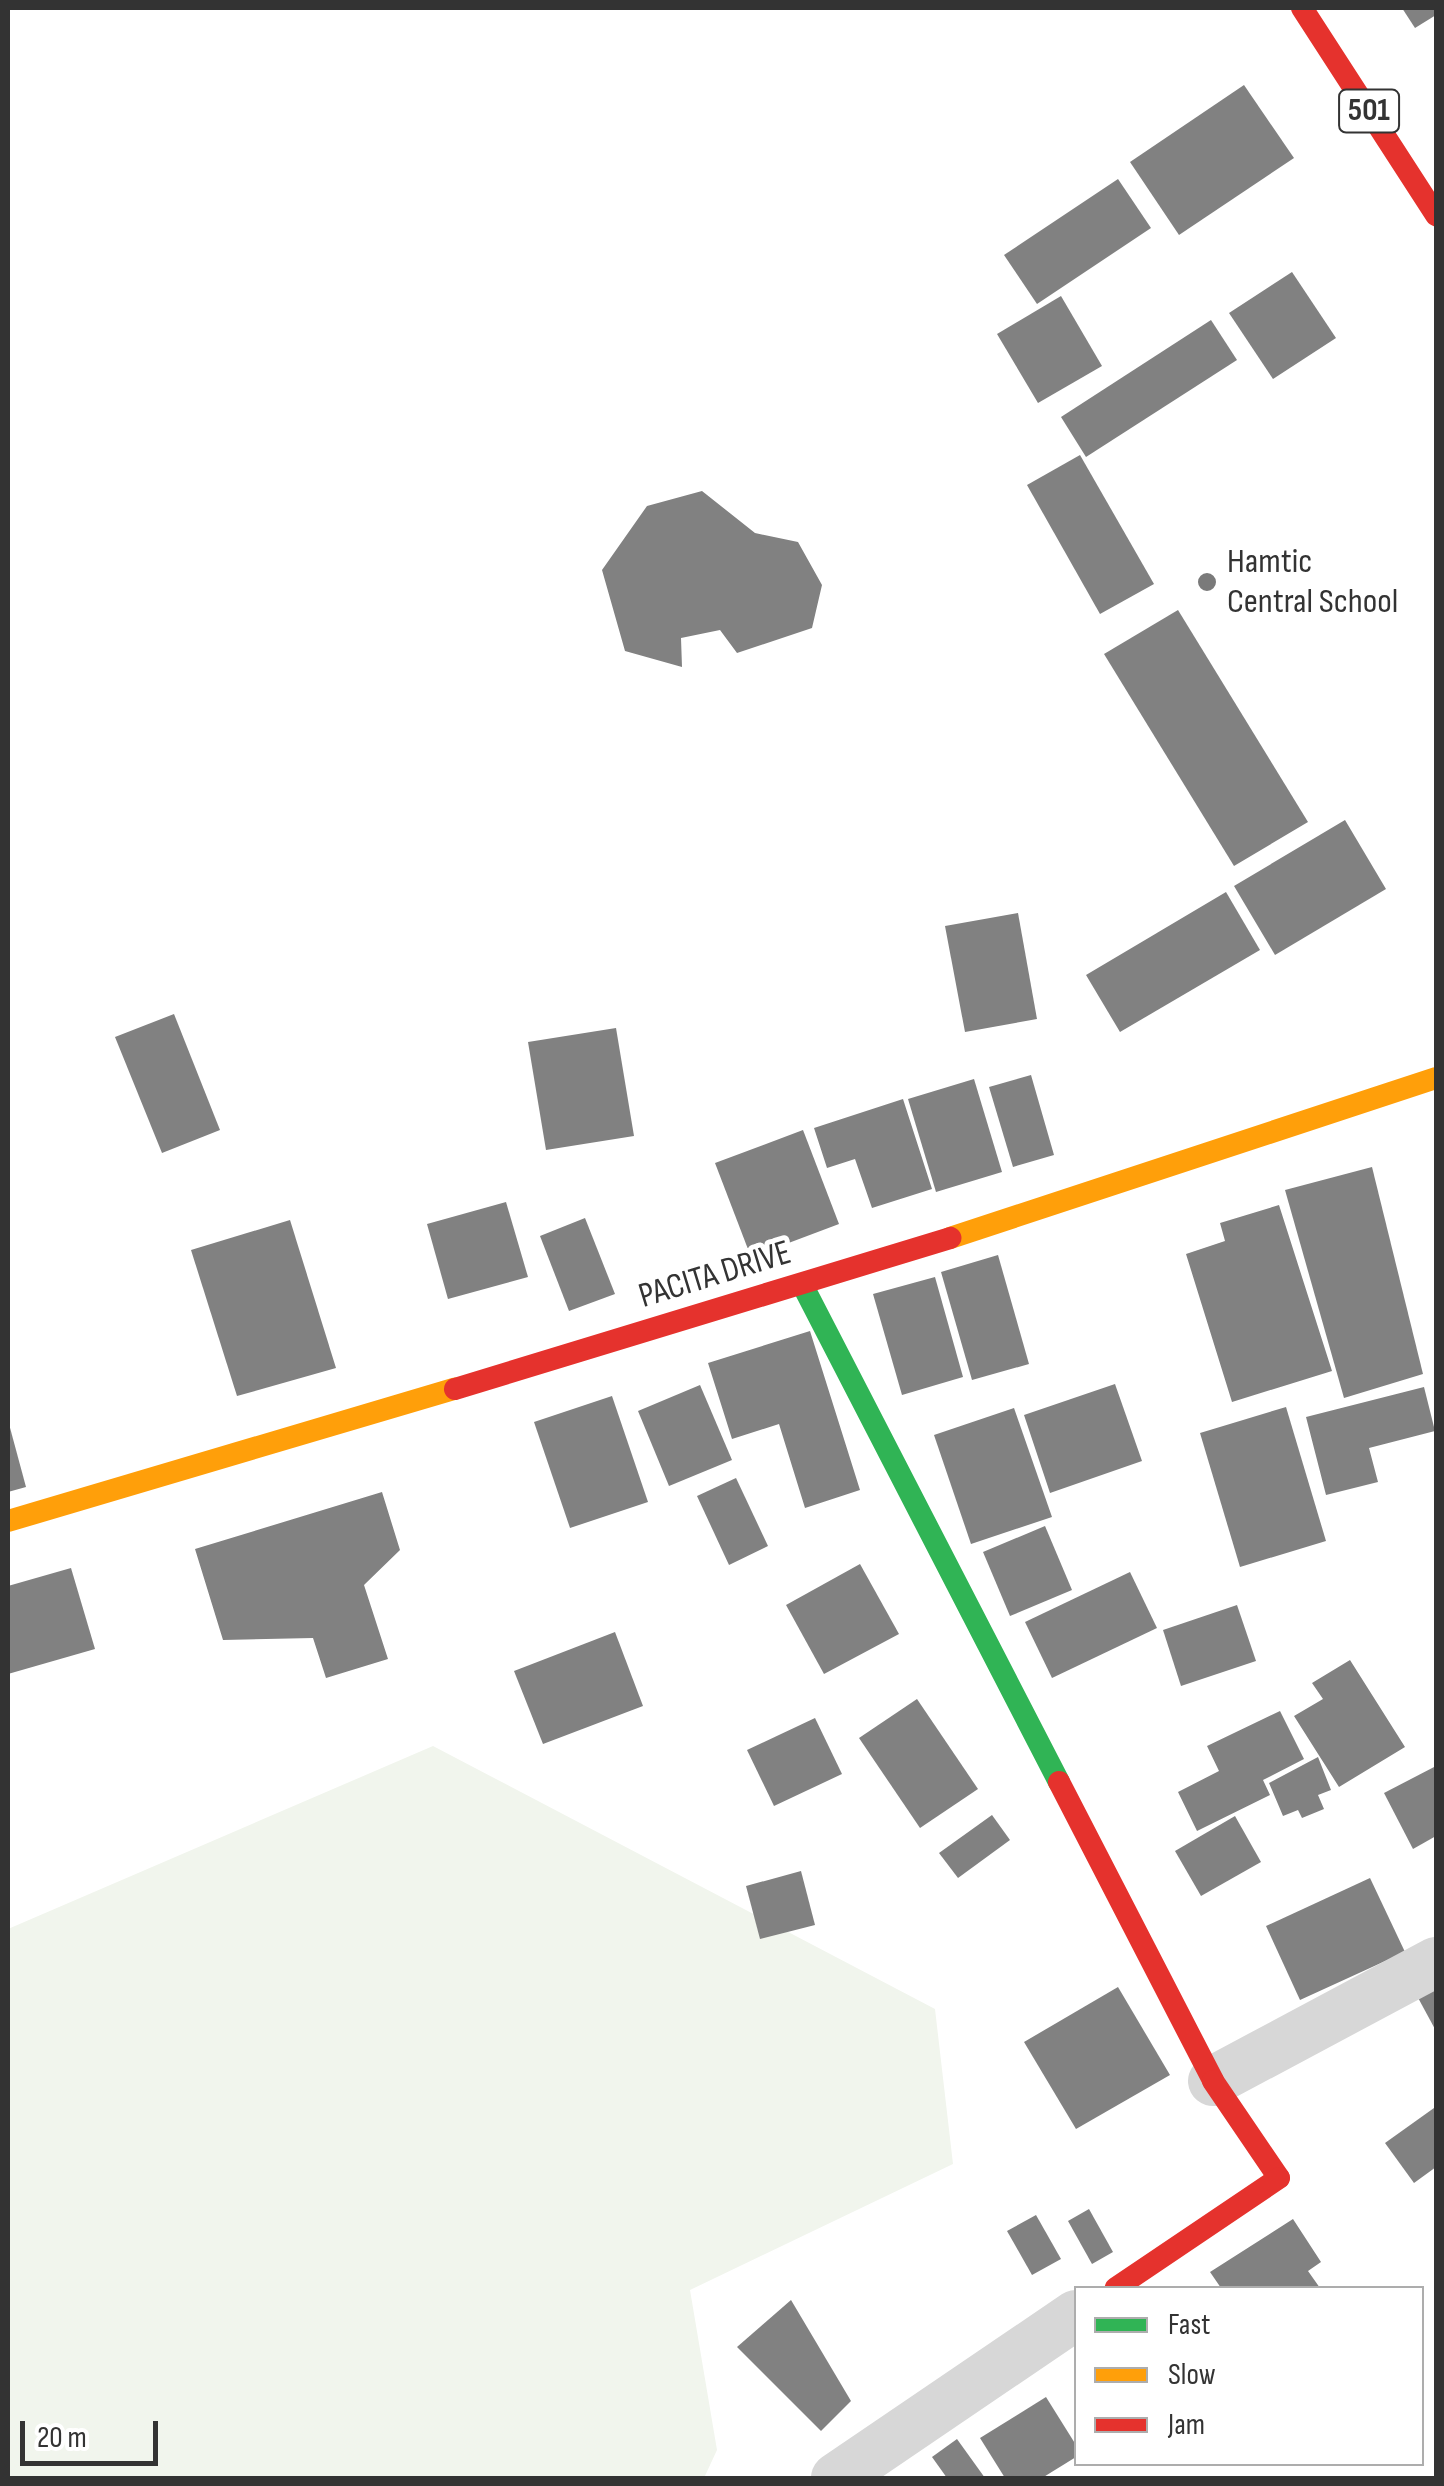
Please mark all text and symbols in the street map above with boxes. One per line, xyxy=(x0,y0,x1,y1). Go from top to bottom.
road number: 501 xyxy=(1336,84,1402,138)
place label: Hamtic Central School xyxy=(1227,541,1398,623)
marker: Hamtic Central School xyxy=(1196,571,1218,593)
street label: PACITA DRIVE xyxy=(634,1232,796,1318)
legend xyxy=(1074,2286,1424,2466)
text: Fast xyxy=(1168,2307,1210,2343)
text: Slow xyxy=(1168,2357,1216,2393)
scale bar xyxy=(25,2401,162,2463)
text: Jam xyxy=(1168,2407,1205,2443)
text: 20 m xyxy=(37,2420,87,2456)

